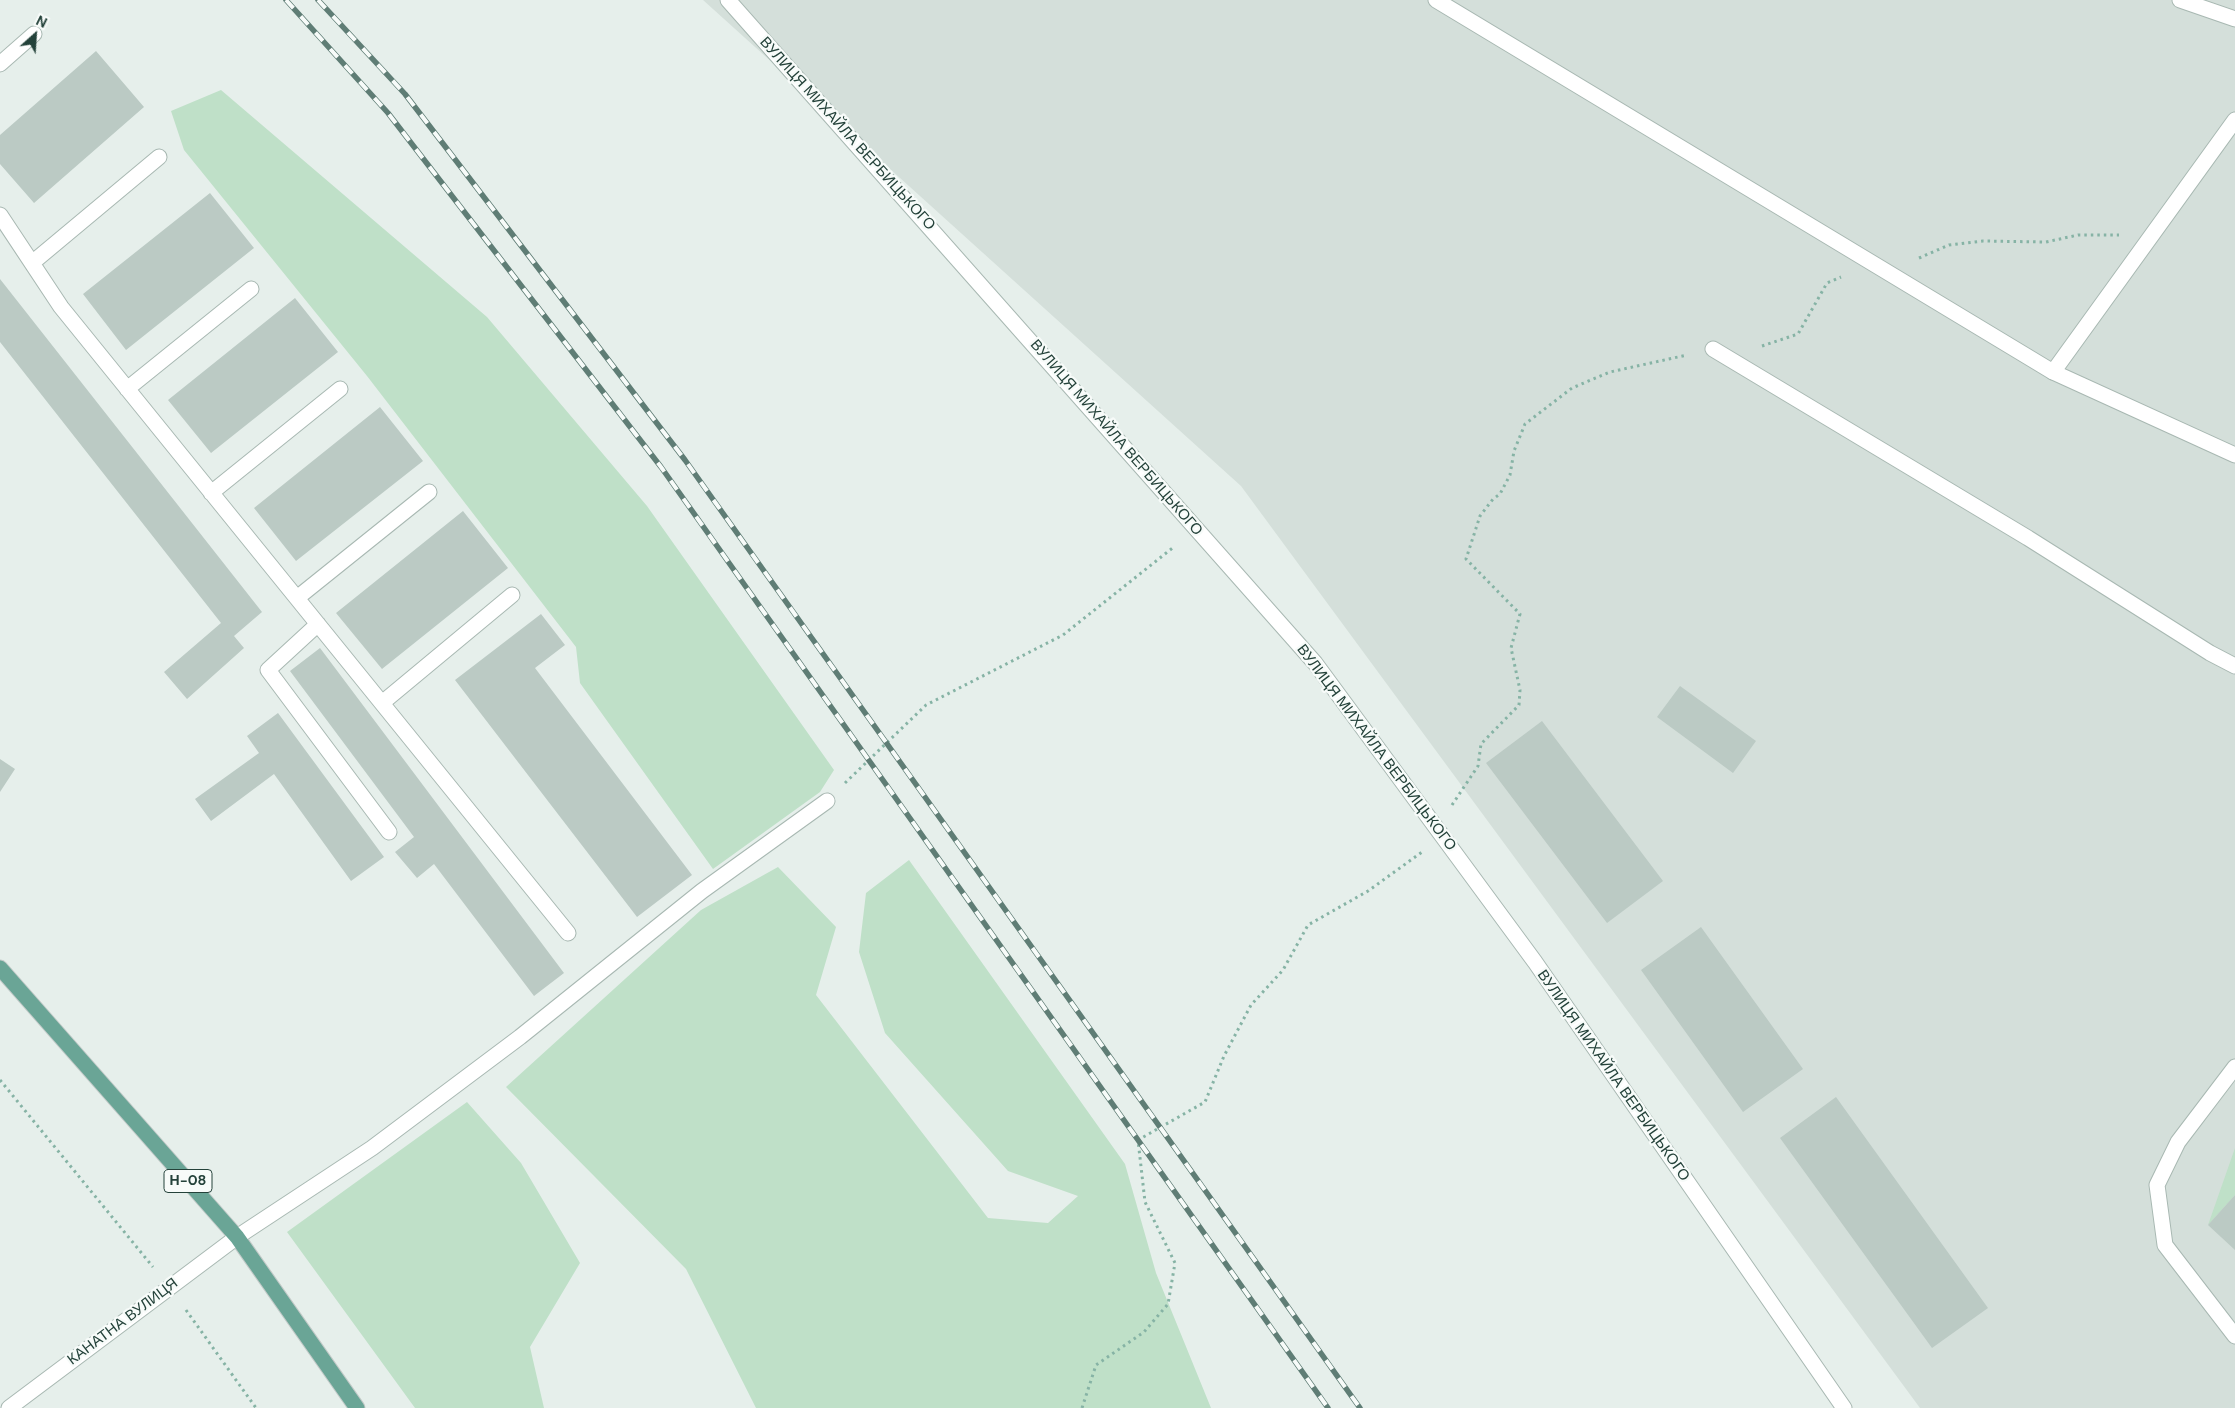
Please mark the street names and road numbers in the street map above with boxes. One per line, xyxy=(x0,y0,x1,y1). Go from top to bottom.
street label: ВУЛИЦЯ МИХАЙЛА ВЕРБИЦЬКОГО xyxy=(755,34,939,234)
street label: ВУЛИЦЯ МИХАЙЛА ВЕРБИЦЬКОГО xyxy=(1026,336,1206,540)
street label: ВУЛИЦЯ МИХАЙЛА ВЕРБИЦЬКОГО xyxy=(1292,641,1460,855)
street label: ВУЛИЦЯ МИХАЙЛА ВЕРБИЦЬКОГО xyxy=(1533,967,1693,1185)
road number: Н-08 xyxy=(164,1170,212,1192)
street label: КАНАТНА ВУЛИЦЯ xyxy=(64,1275,182,1369)

